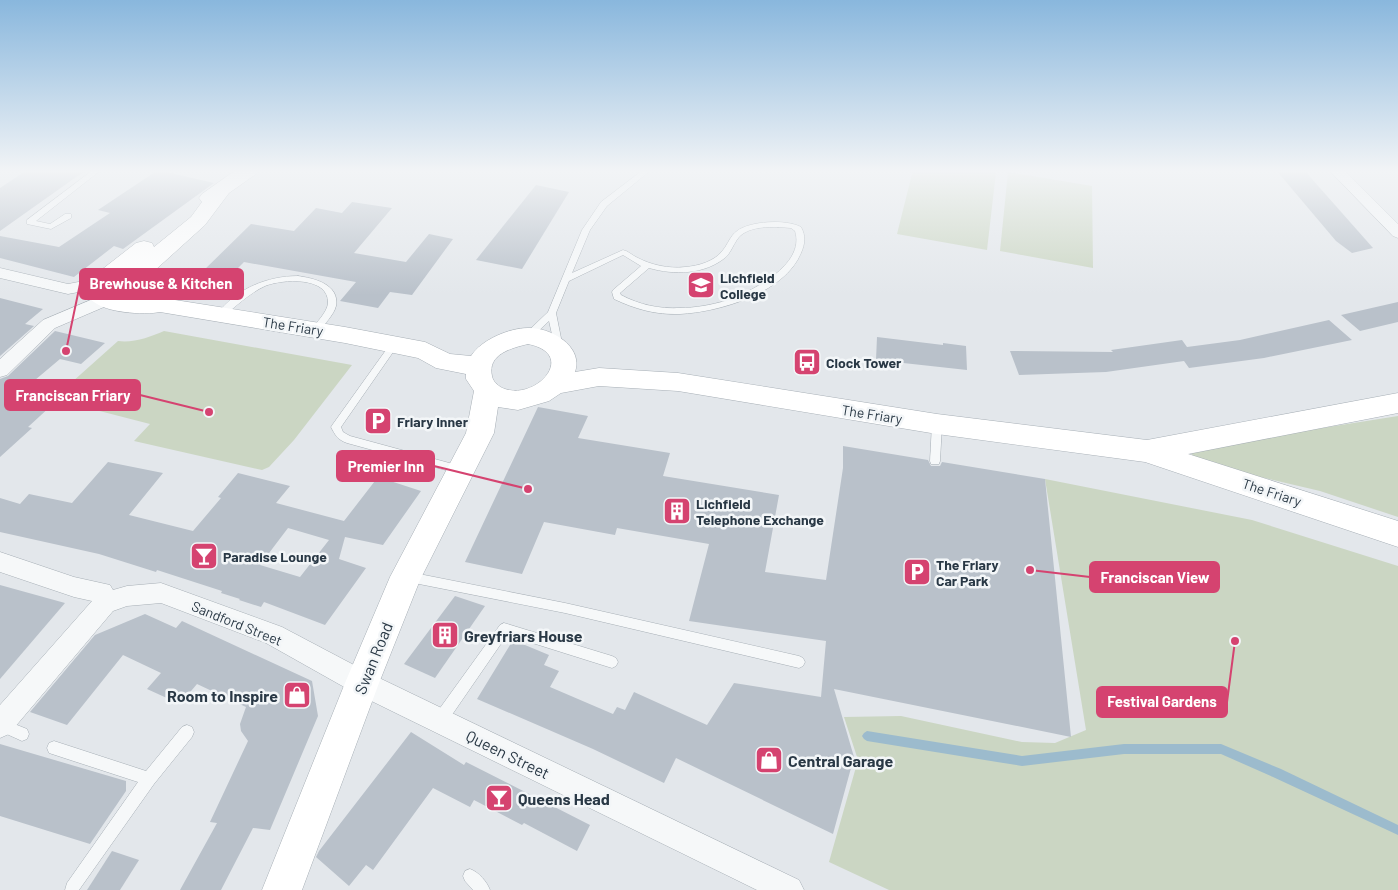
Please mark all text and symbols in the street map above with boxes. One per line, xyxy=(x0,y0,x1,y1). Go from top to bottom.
callout: Brewhouse & Kitchen xyxy=(80,269,243,299)
place label: Lichfield College xyxy=(720,269,775,302)
school or university icon: Lichfield College xyxy=(686,270,716,300)
text: Brewhouse & Kitchen xyxy=(90,274,232,292)
street label: The Friary xyxy=(261,313,325,339)
bus stop icon: Clock Tower xyxy=(792,347,822,377)
place label: Clock Tower xyxy=(826,354,902,371)
callout: Franciscan Friary xyxy=(5,380,140,410)
text: Franciscan Friary xyxy=(15,386,131,404)
street label: The Friary xyxy=(840,401,904,427)
parking icon: Friary Inner xyxy=(363,406,393,436)
place label: Friary Inner xyxy=(397,413,469,430)
callout: Premier Inn xyxy=(337,451,434,481)
text: Premier Inn xyxy=(348,457,424,475)
street label: The Friary xyxy=(1240,474,1304,510)
place label: Lichfield Telephone Exchange xyxy=(696,495,824,528)
building icon: Lichfield Telephone Exchange xyxy=(662,496,692,526)
bar icon: Paradise Lounge xyxy=(189,541,219,571)
place label: Paradise Lounge xyxy=(223,548,327,565)
place label: The Friary Car Park xyxy=(936,556,999,589)
parking icon: The Friary Car Park xyxy=(902,557,932,587)
callout: Franciscan View xyxy=(1090,562,1219,592)
text: Franciscan View xyxy=(1101,568,1210,586)
street label: Sandford Street xyxy=(189,597,285,649)
street label: Swan Road xyxy=(350,619,396,697)
building icon: Greyfriars House xyxy=(430,620,460,650)
place label: Greyfriars House xyxy=(464,626,583,645)
shop icon: Room to Inspire xyxy=(282,680,312,710)
place label: Room to Inspire xyxy=(167,686,278,705)
callout: Festival Gardens xyxy=(1097,687,1227,717)
text: Festival Gardens xyxy=(1107,692,1217,710)
street label: Queen Street xyxy=(463,726,553,782)
shop icon: Central Garage xyxy=(754,745,784,775)
place label: Central Garage xyxy=(788,751,893,770)
bar icon: Queens Head xyxy=(484,783,514,813)
place label: Queens Head xyxy=(518,789,610,808)

